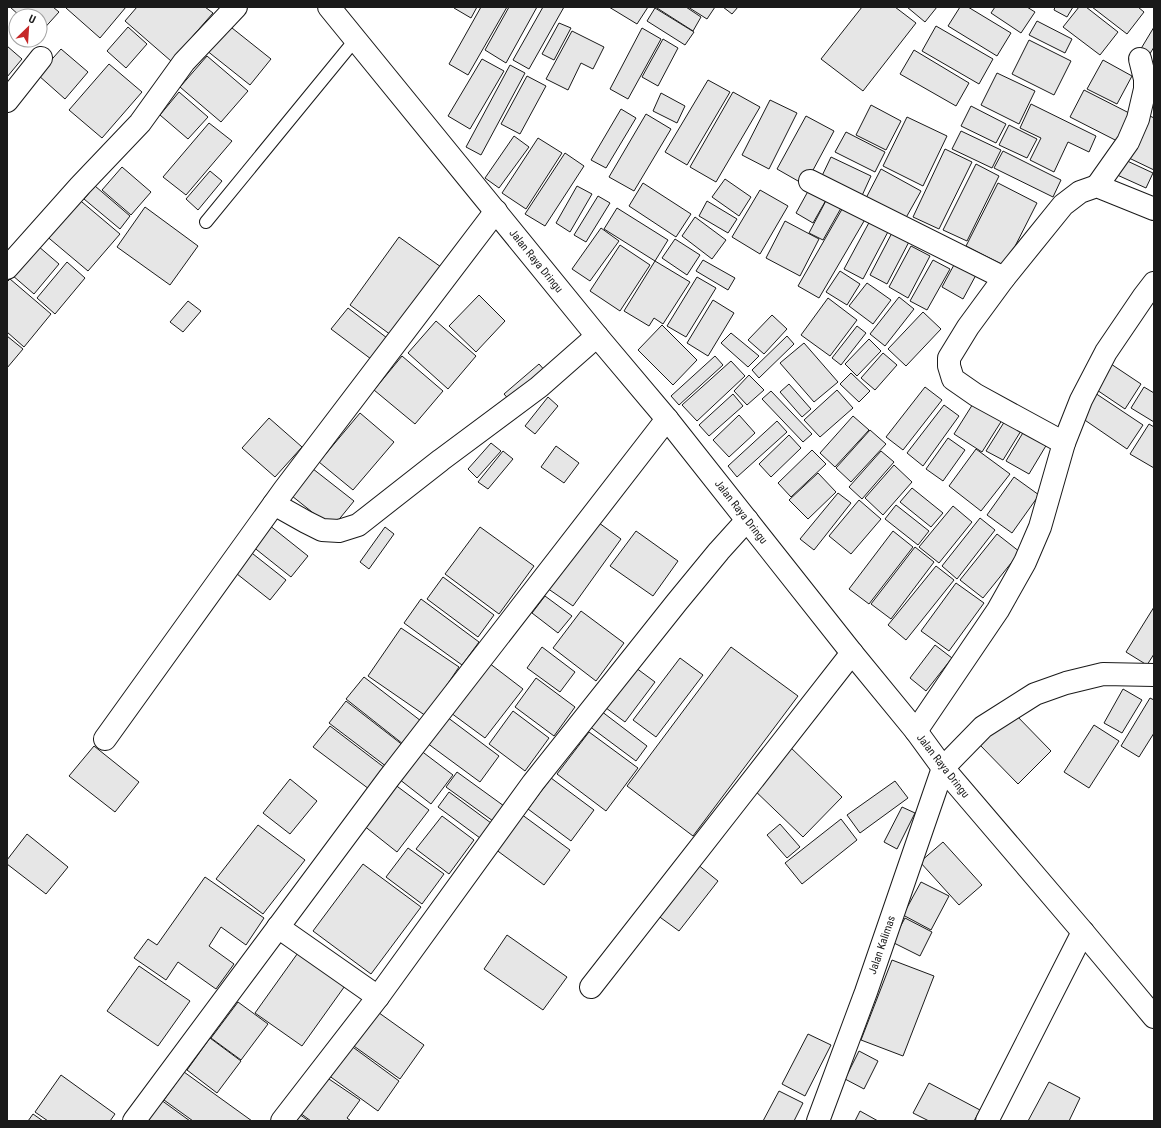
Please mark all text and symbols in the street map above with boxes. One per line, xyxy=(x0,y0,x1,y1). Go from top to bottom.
north arrow xyxy=(8,8,48,48)
text: U xyxy=(26,12,38,27)
street label: Jalan Raya Dringu xyxy=(506,227,566,295)
street label: Jalan Raya Dringu xyxy=(712,477,770,547)
street label: Jalan Raya Dringu xyxy=(914,731,972,801)
street label: Jalan Kalimas xyxy=(866,914,898,976)

